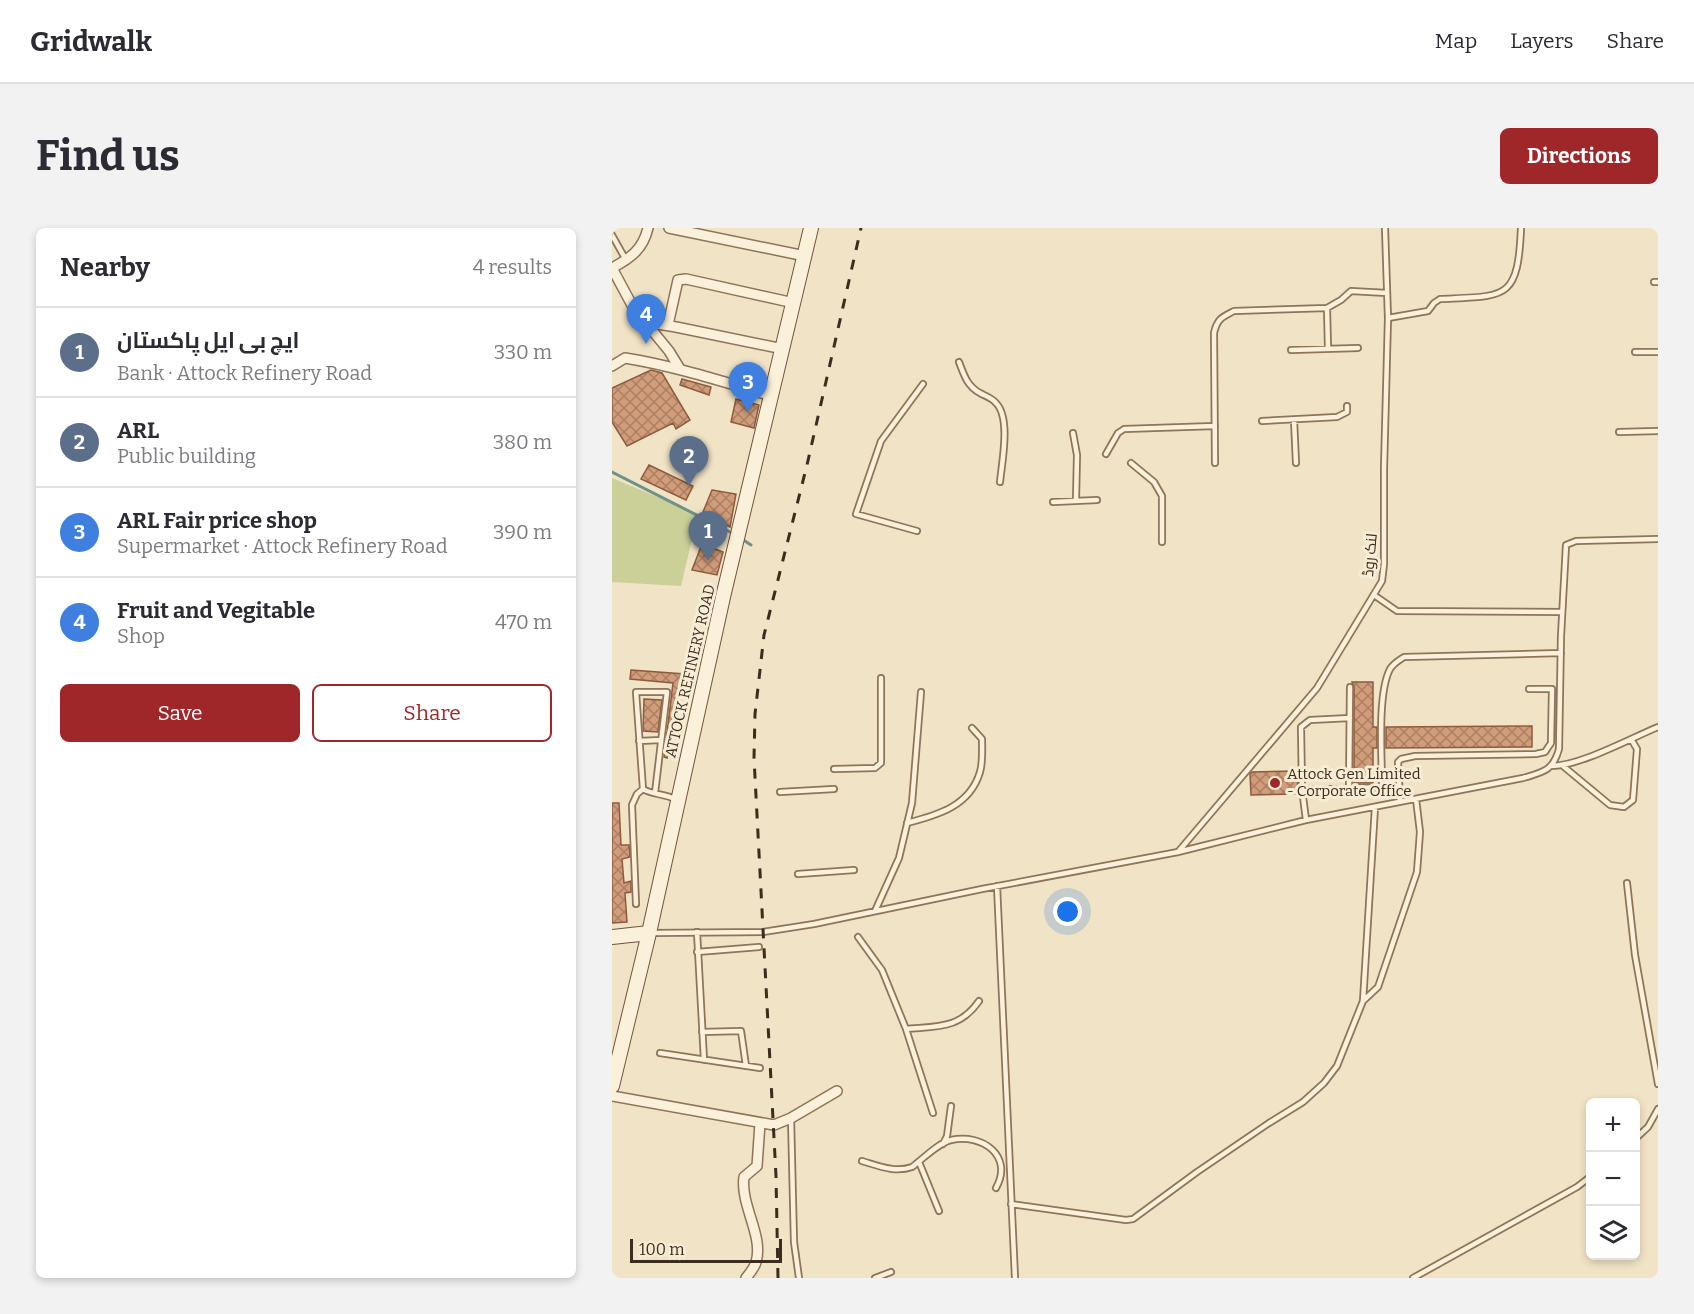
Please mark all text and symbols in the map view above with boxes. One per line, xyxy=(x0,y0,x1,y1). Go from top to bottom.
text: Gridwalk xyxy=(30,25,152,58)
text: Map xyxy=(1435,28,1477,54)
text: Layers xyxy=(1510,28,1574,54)
text: Share xyxy=(1607,28,1664,54)
button: Directions xyxy=(1500,128,1658,184)
text: Find us xyxy=(36,131,180,181)
text: Nearby xyxy=(60,252,150,283)
text: 4 results xyxy=(473,255,552,279)
pin: 4 xyxy=(627,294,666,344)
text: ایچ بی ایل پاکستان xyxy=(117,327,299,354)
text: 1 xyxy=(75,340,84,364)
text: 330 m xyxy=(494,340,552,364)
text: Bank · Attock Refinery Road xyxy=(117,361,372,385)
pin: 3 xyxy=(728,362,768,412)
text: ARL xyxy=(117,417,159,444)
text: 2 xyxy=(74,430,85,454)
text: 380 m xyxy=(493,430,552,454)
pin: 2 xyxy=(670,436,709,486)
text: Public building xyxy=(117,444,256,468)
text: ARL Fair price shop xyxy=(117,507,317,534)
pin: 1 xyxy=(688,512,728,561)
text: 3 xyxy=(74,520,85,544)
text: 390 m xyxy=(493,520,552,544)
street label: لنک روڈ xyxy=(1359,533,1381,577)
text: Supermarket · Attock Refinery Road xyxy=(117,534,448,558)
street label: ATTOCK REFINERY ROAD xyxy=(661,583,719,759)
text: Fruit and Vegitable xyxy=(117,597,315,624)
text: 4 xyxy=(73,610,86,634)
text: 470 m xyxy=(495,610,552,634)
text: Shop xyxy=(117,624,165,648)
button: Save xyxy=(60,684,300,742)
button: Share xyxy=(312,684,552,742)
place label: Attock Gen Limited - Corporate Office xyxy=(1287,765,1421,800)
marker: Attock Gen Limited - Corporate Office xyxy=(1268,776,1282,790)
your location xyxy=(1053,897,1082,926)
map controls xyxy=(1586,1098,1640,1260)
button: + xyxy=(1586,1098,1640,1152)
button: − xyxy=(1586,1152,1640,1206)
button: layers xyxy=(1586,1206,1640,1260)
scale bar xyxy=(630,1236,782,1264)
text: 100 m xyxy=(639,1240,684,1259)

